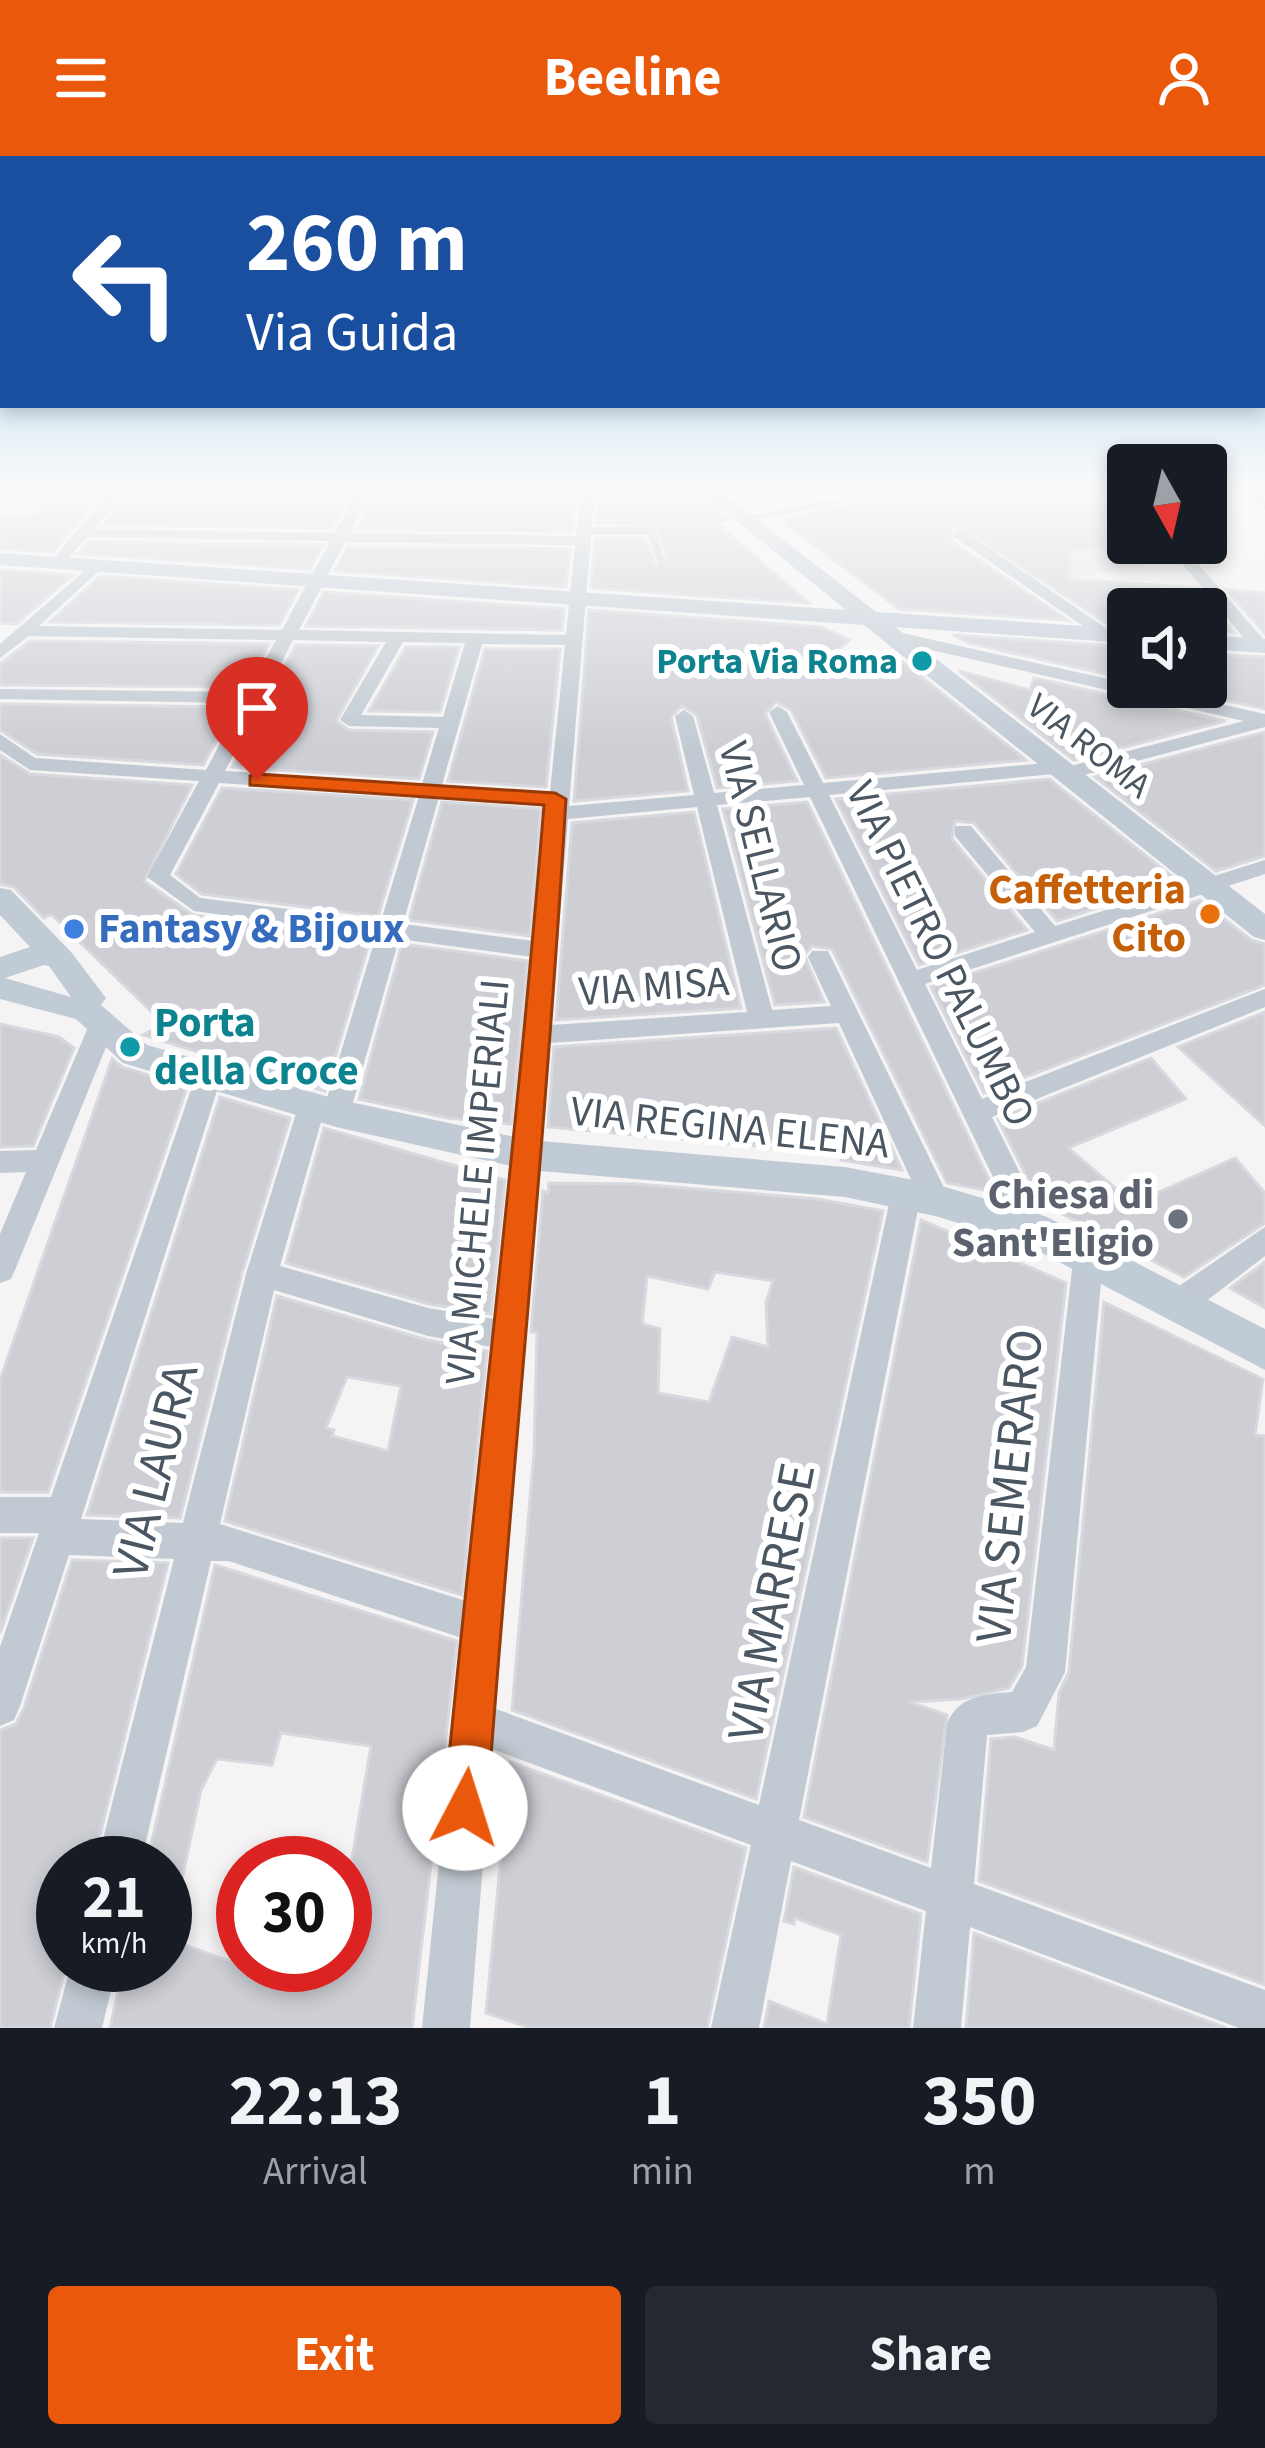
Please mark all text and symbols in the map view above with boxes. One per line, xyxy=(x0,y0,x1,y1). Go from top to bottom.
text: Beeline xyxy=(544,40,721,117)
icon: menu xyxy=(48,45,114,111)
icon: person xyxy=(1151,45,1217,111)
text: 260 m xyxy=(246,184,468,304)
icon: left xyxy=(48,204,204,360)
text: Via Guida xyxy=(246,295,458,372)
north arrow xyxy=(1107,444,1227,564)
map controls xyxy=(1107,444,1227,708)
button: sound xyxy=(1107,588,1227,708)
place label: Porta Via Roma xyxy=(656,636,898,687)
marker: Porta Via Roma xyxy=(909,648,935,674)
pin xyxy=(206,657,308,780)
icon: arrive xyxy=(224,675,290,741)
street label: VIA ROMA xyxy=(1016,681,1162,811)
street label: VIA SELLARIO xyxy=(702,736,818,978)
street label: VIA PIETRO PALUMBO xyxy=(830,771,1050,1137)
place label: Caffetteria Cito xyxy=(988,860,1186,968)
place label: Fantasy & Bijoux xyxy=(98,899,405,959)
marker: Caffetteria Cito xyxy=(1197,901,1223,927)
marker: Fantasy & Bijoux xyxy=(61,916,87,942)
street label: VIA MISA xyxy=(577,952,731,1022)
street label: VIA MICHELE IMPERIALI xyxy=(430,977,526,1387)
place label: Porta della Croce xyxy=(154,993,359,1101)
marker: Porta della Croce xyxy=(117,1034,143,1060)
street label: VIA REGINA ELENA xyxy=(568,1081,892,1175)
place label: Chiesa di Sant'Eligio xyxy=(952,1165,1154,1273)
marker: Chiesa di Sant'Eligio xyxy=(1165,1206,1191,1232)
street label: VIA SEMERARO xyxy=(958,1326,1062,1646)
street label: VIA LAURA xyxy=(95,1356,217,1586)
street label: VIA MARRESE xyxy=(710,1457,834,1747)
position arrow xyxy=(402,1745,528,1871)
speed limit sign: 30 xyxy=(216,1836,372,1992)
text: 21 xyxy=(82,1856,146,1941)
text: km/h xyxy=(81,1922,147,1965)
text: 22:13 xyxy=(229,2050,402,2153)
text: 1 xyxy=(643,2050,681,2153)
text: 350 xyxy=(922,2050,1037,2153)
text: Arrival xyxy=(263,2144,368,2200)
text: min xyxy=(631,2144,694,2200)
text: m xyxy=(963,2144,996,2200)
button: Exit xyxy=(48,2286,621,2424)
button: Share xyxy=(645,2286,1217,2424)

